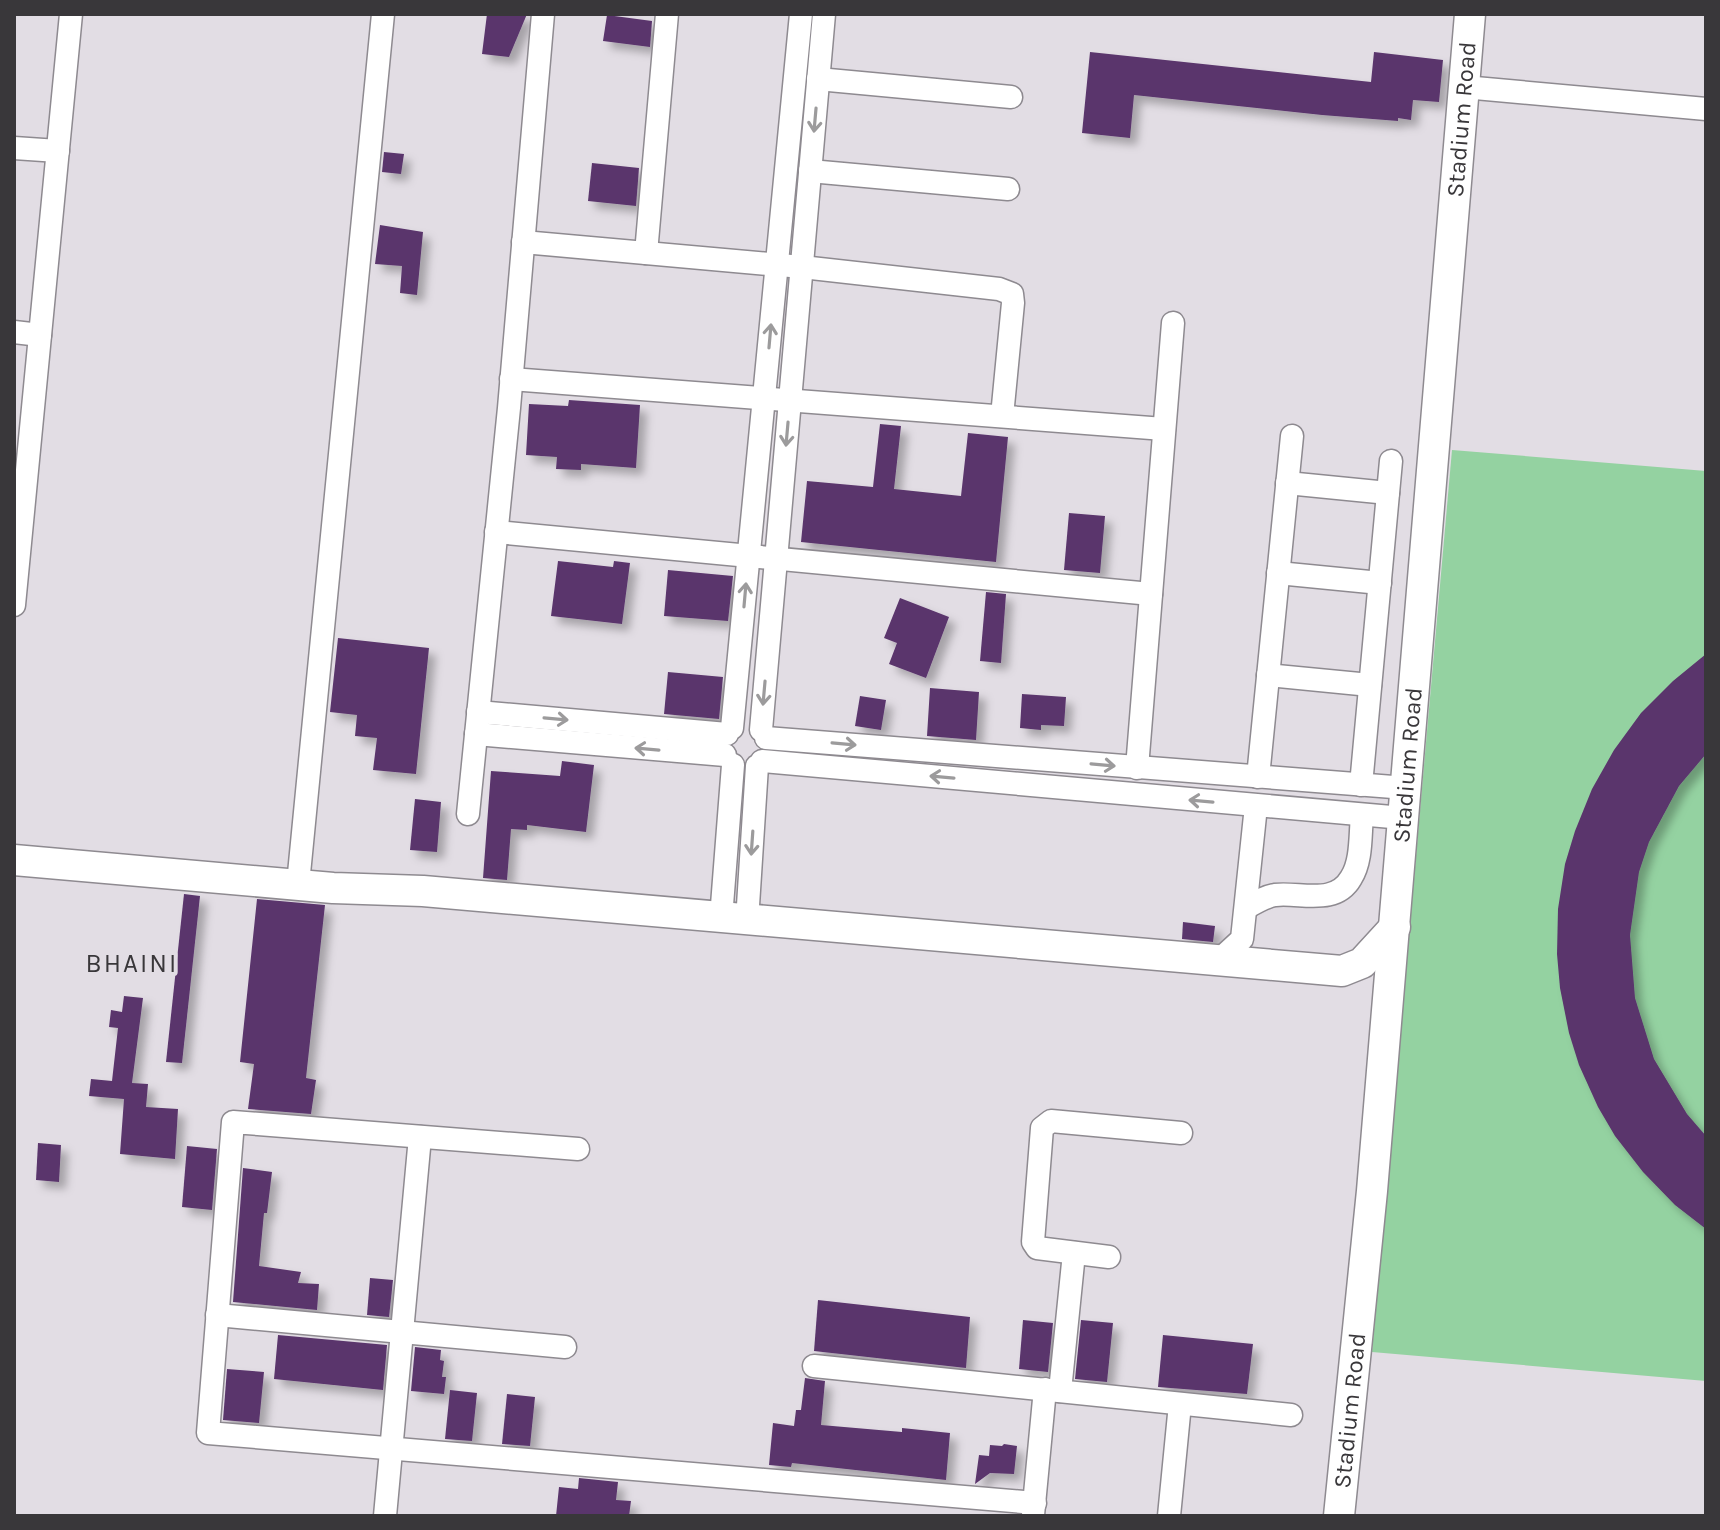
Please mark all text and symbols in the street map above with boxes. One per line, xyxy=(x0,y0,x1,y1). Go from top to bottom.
street label: Stadium Road xyxy=(1441,40,1482,198)
one-way arrow xyxy=(807,106,822,133)
one-way arrow xyxy=(762,323,777,350)
one-way arrow xyxy=(779,420,794,447)
one-way arrow xyxy=(738,582,753,609)
one-way arrow xyxy=(756,679,771,706)
street label: Stadium Road xyxy=(1387,686,1428,844)
one-way arrow xyxy=(542,711,569,726)
one-way arrow xyxy=(830,737,857,752)
one-way arrow xyxy=(634,741,661,756)
one-way arrow xyxy=(1089,758,1116,773)
one-way arrow xyxy=(929,769,956,784)
one-way arrow xyxy=(1188,793,1215,808)
one-way arrow xyxy=(744,829,759,856)
district label: BHAINI xyxy=(86,948,178,979)
street label: Stadium Road xyxy=(1328,1331,1372,1490)

